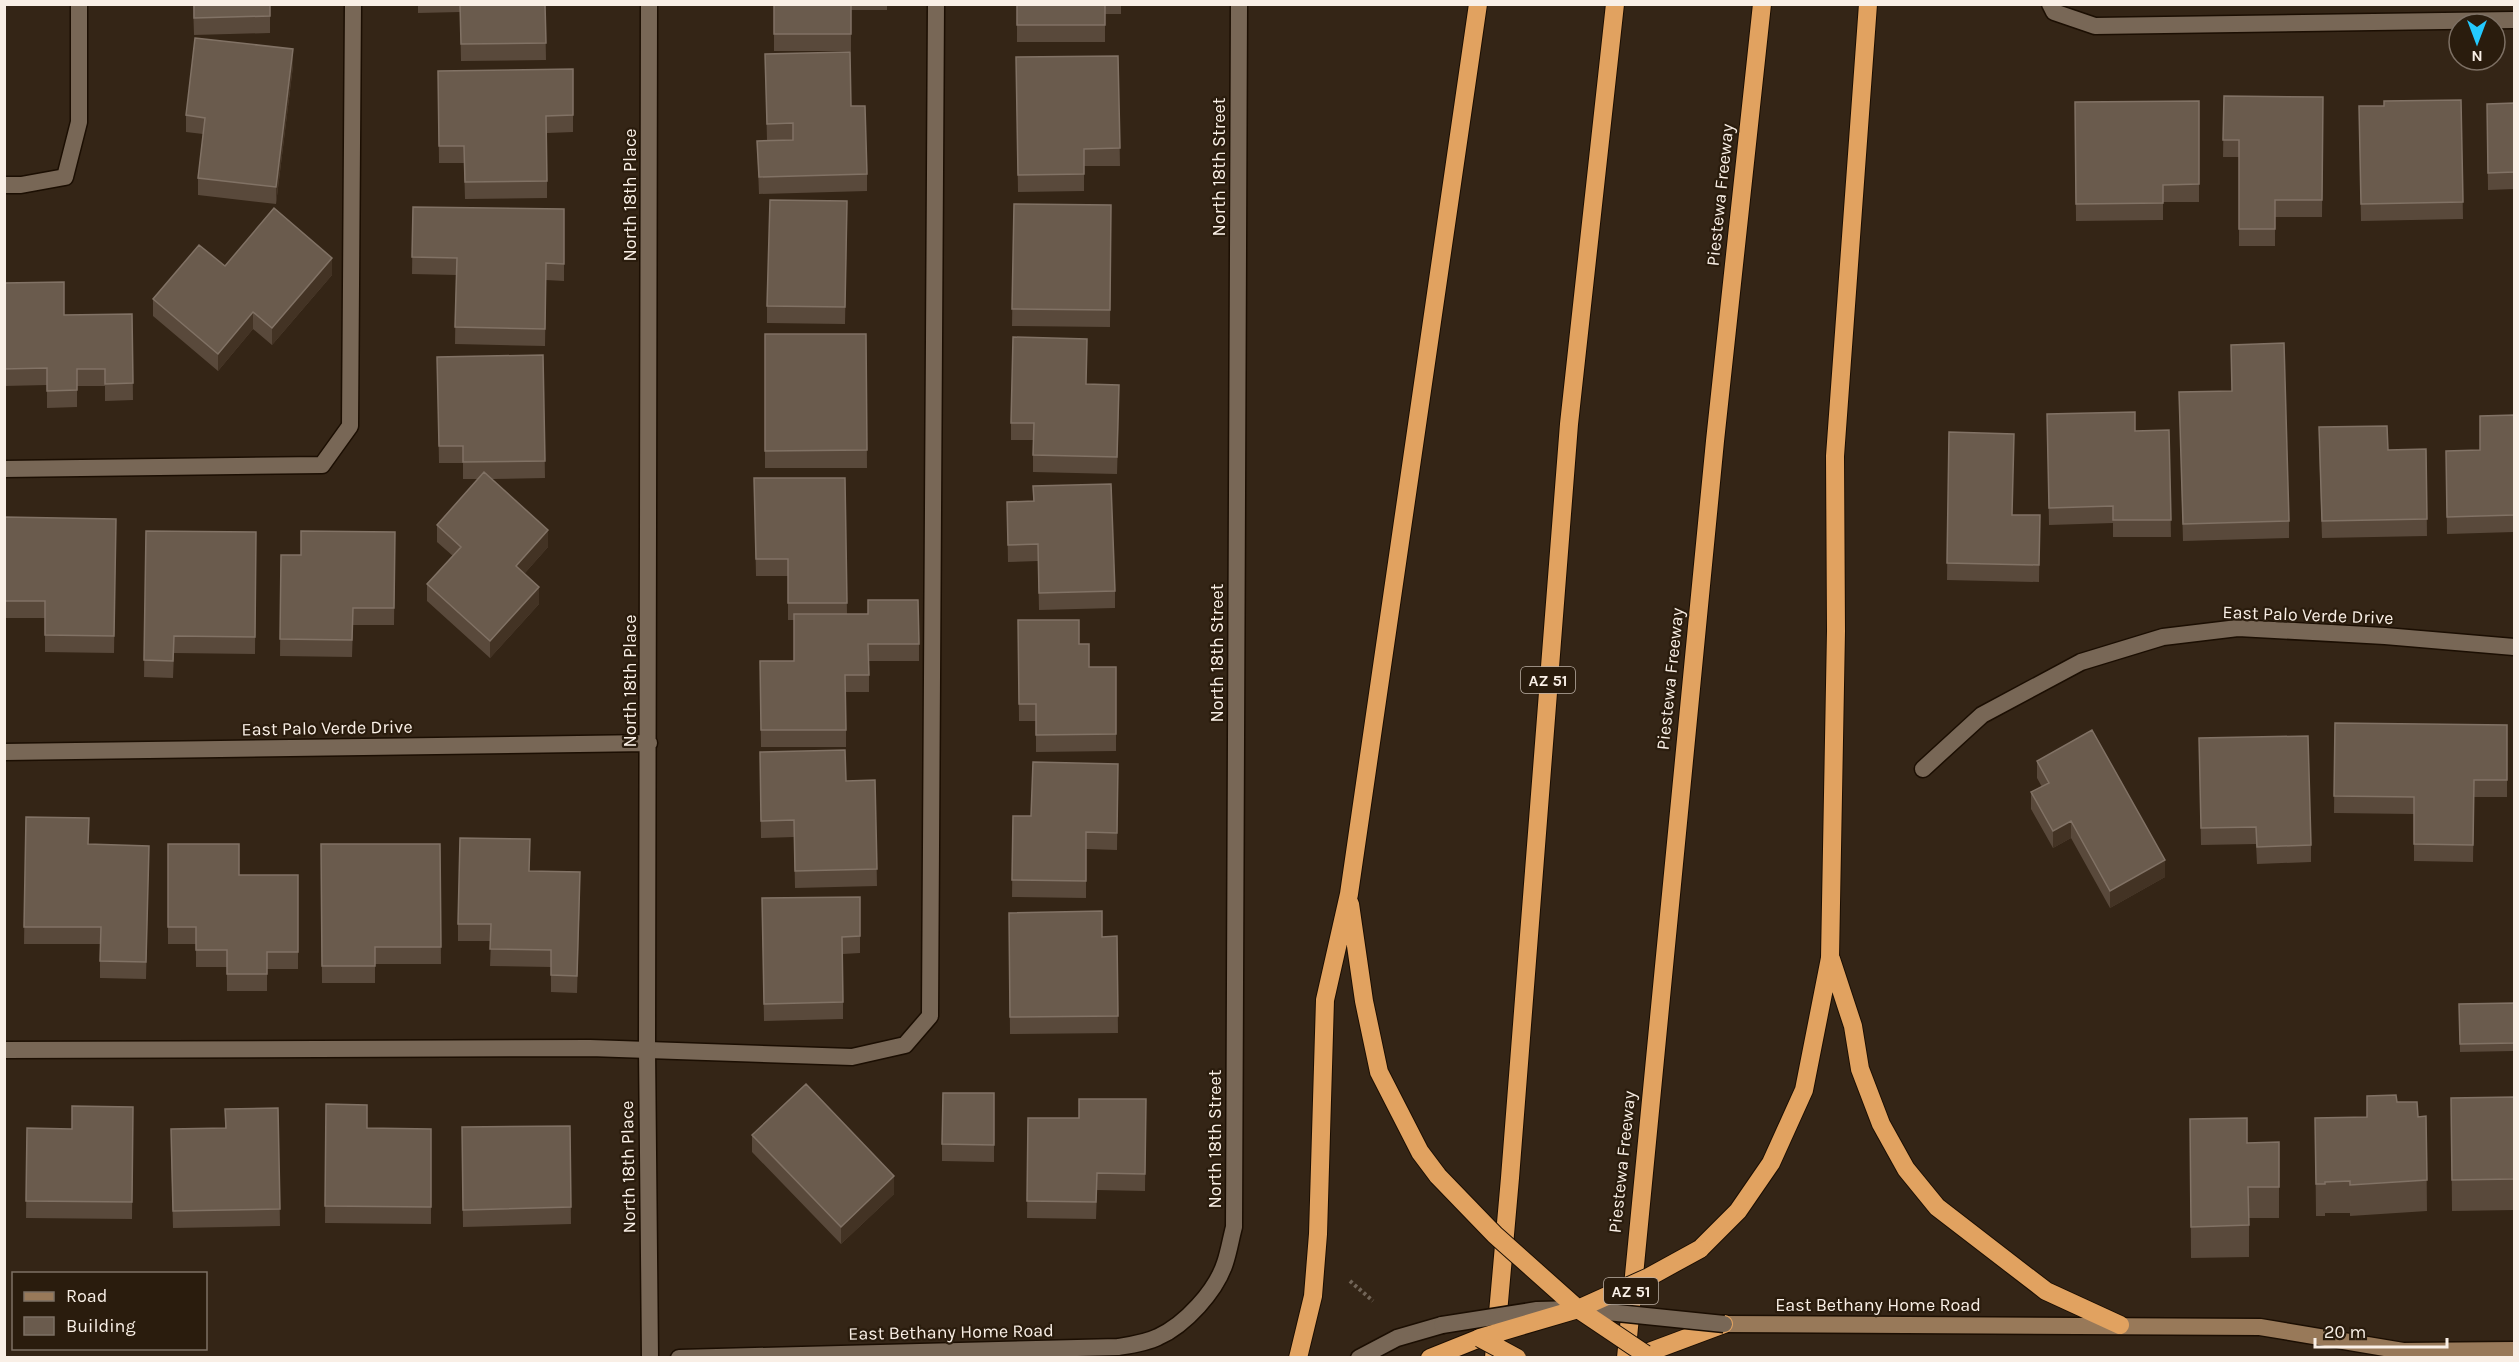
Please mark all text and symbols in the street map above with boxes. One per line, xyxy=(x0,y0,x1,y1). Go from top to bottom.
north arrow xyxy=(2447,12,2507,72)
text: N xyxy=(2471,47,2483,66)
street label: North 18th Street xyxy=(1208,97,1230,236)
street label: Piestewa Freeway xyxy=(1702,122,1738,267)
street label: North 18th Place xyxy=(619,129,641,261)
street label: North 18th Street xyxy=(1206,583,1228,722)
street label: East Palo Verde Drive xyxy=(2222,601,2394,629)
street label: Piestewa Freeway xyxy=(1652,606,1688,751)
street label: North 18th Place xyxy=(619,615,641,747)
road number: AZ 51 xyxy=(1521,667,1575,693)
street label: East Palo Verde Drive xyxy=(241,716,413,740)
street label: North 18th Street xyxy=(1204,1069,1226,1208)
street label: Piestewa Freeway xyxy=(1604,1089,1640,1234)
street label: North 18th Place xyxy=(616,1100,640,1234)
legend xyxy=(12,1272,207,1350)
road number: AZ 51 xyxy=(1604,1278,1658,1304)
text: Road xyxy=(66,1285,107,1307)
street label: East Bethany Home Road xyxy=(1775,1294,1981,1316)
scale bar xyxy=(2315,1311,2447,1349)
text: Building xyxy=(66,1315,136,1337)
street label: East Bethany Home Road xyxy=(848,1319,1054,1345)
text: 20 m xyxy=(2324,1321,2366,1343)

